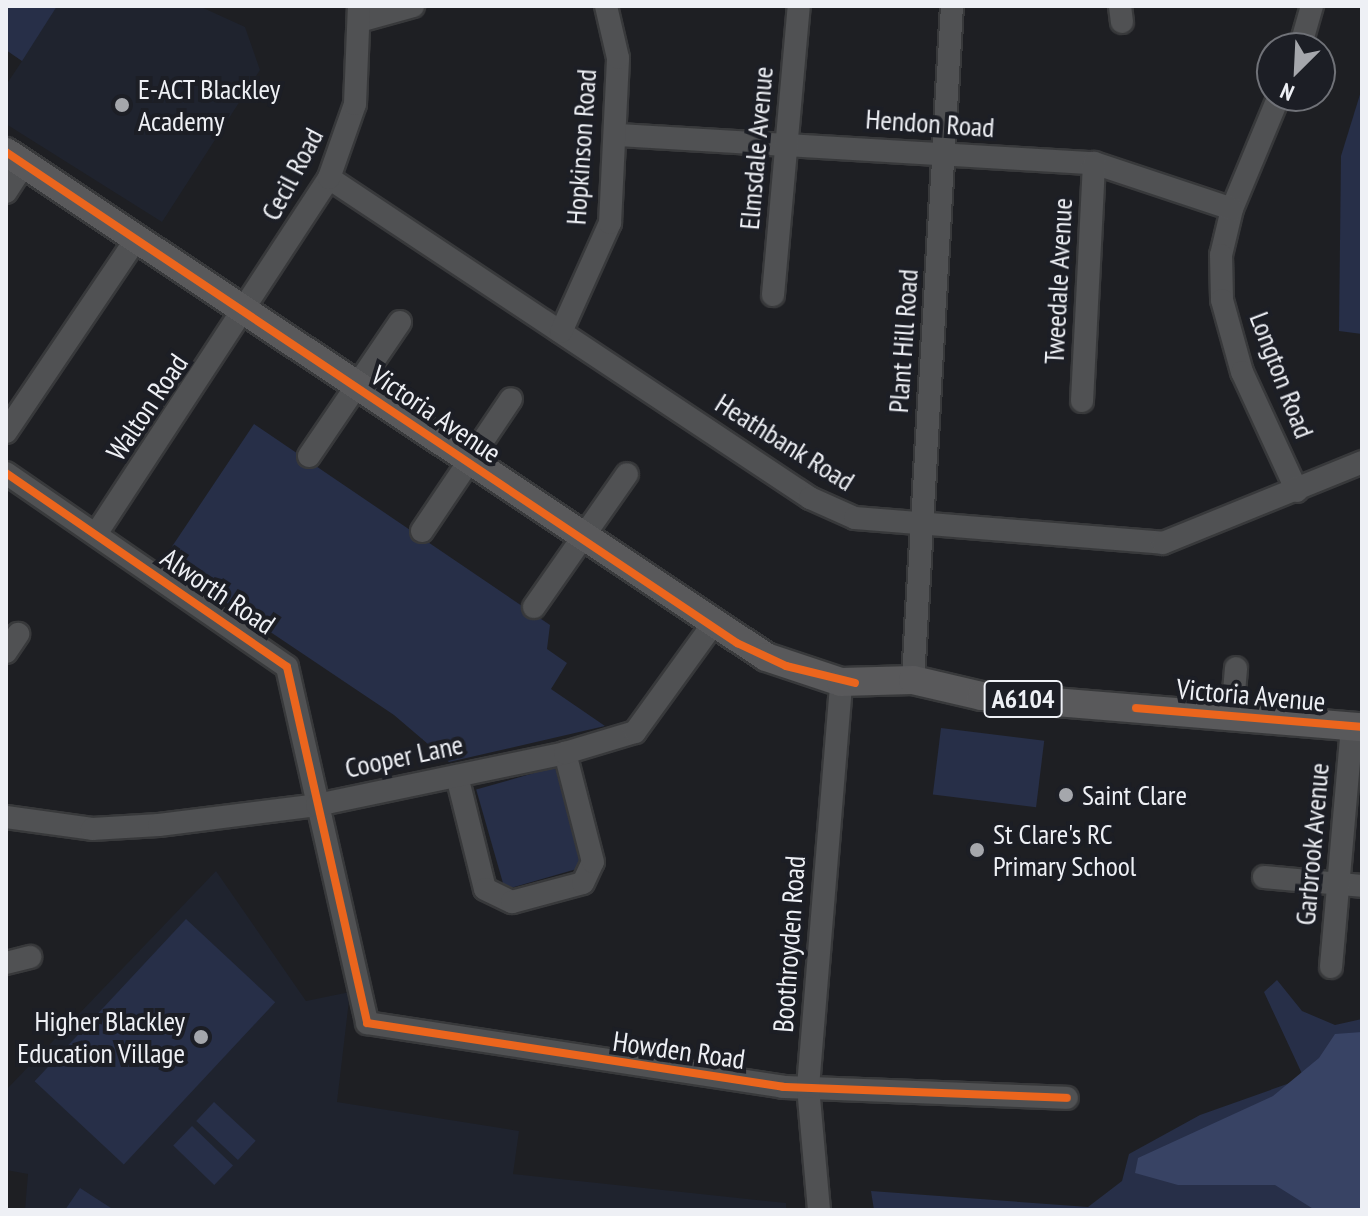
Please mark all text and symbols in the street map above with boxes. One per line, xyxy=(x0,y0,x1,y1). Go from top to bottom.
north arrow xyxy=(1256,32,1336,112)
street label: Elmsdale Avenue xyxy=(732,65,780,231)
street label: Hopkinson Road xyxy=(559,68,603,226)
place label: E-ACT Blackley Academy xyxy=(138,72,281,138)
text: N xyxy=(1276,77,1298,107)
marker: E-ACT Blackley Academy xyxy=(113,96,131,114)
street label: Hendon Road xyxy=(864,102,996,144)
street label: Cecil Road xyxy=(254,122,330,226)
street label: Tweedale Avenue xyxy=(1037,197,1079,365)
street label: Plant Hill Road xyxy=(881,268,925,414)
street label: Longton Road xyxy=(1243,307,1321,443)
street label: Walton Road xyxy=(99,347,195,467)
street label: Victoria Avenue xyxy=(364,358,508,470)
street label: Heathbank Road xyxy=(709,386,861,498)
street label: Alworth Road xyxy=(155,541,281,641)
street label: Victoria Avenue xyxy=(1175,672,1327,718)
road number: A6104 xyxy=(983,677,1063,721)
street label: Cooper Lane xyxy=(342,727,466,785)
street label: Garbrook Avenue xyxy=(1288,761,1336,927)
place label: Saint Clare xyxy=(1082,778,1187,812)
marker: Saint Clare xyxy=(1057,786,1075,804)
place label: St Clare's RC Primary School xyxy=(993,817,1137,883)
marker: St Clare's RC Primary School xyxy=(968,841,986,859)
street label: Boothroyden Road xyxy=(766,854,812,1034)
place label: Higher Blackley Education Village xyxy=(16,1004,185,1070)
street label: Howden Road xyxy=(611,1024,747,1076)
marker: Higher Blackley Education Village xyxy=(192,1028,210,1046)

